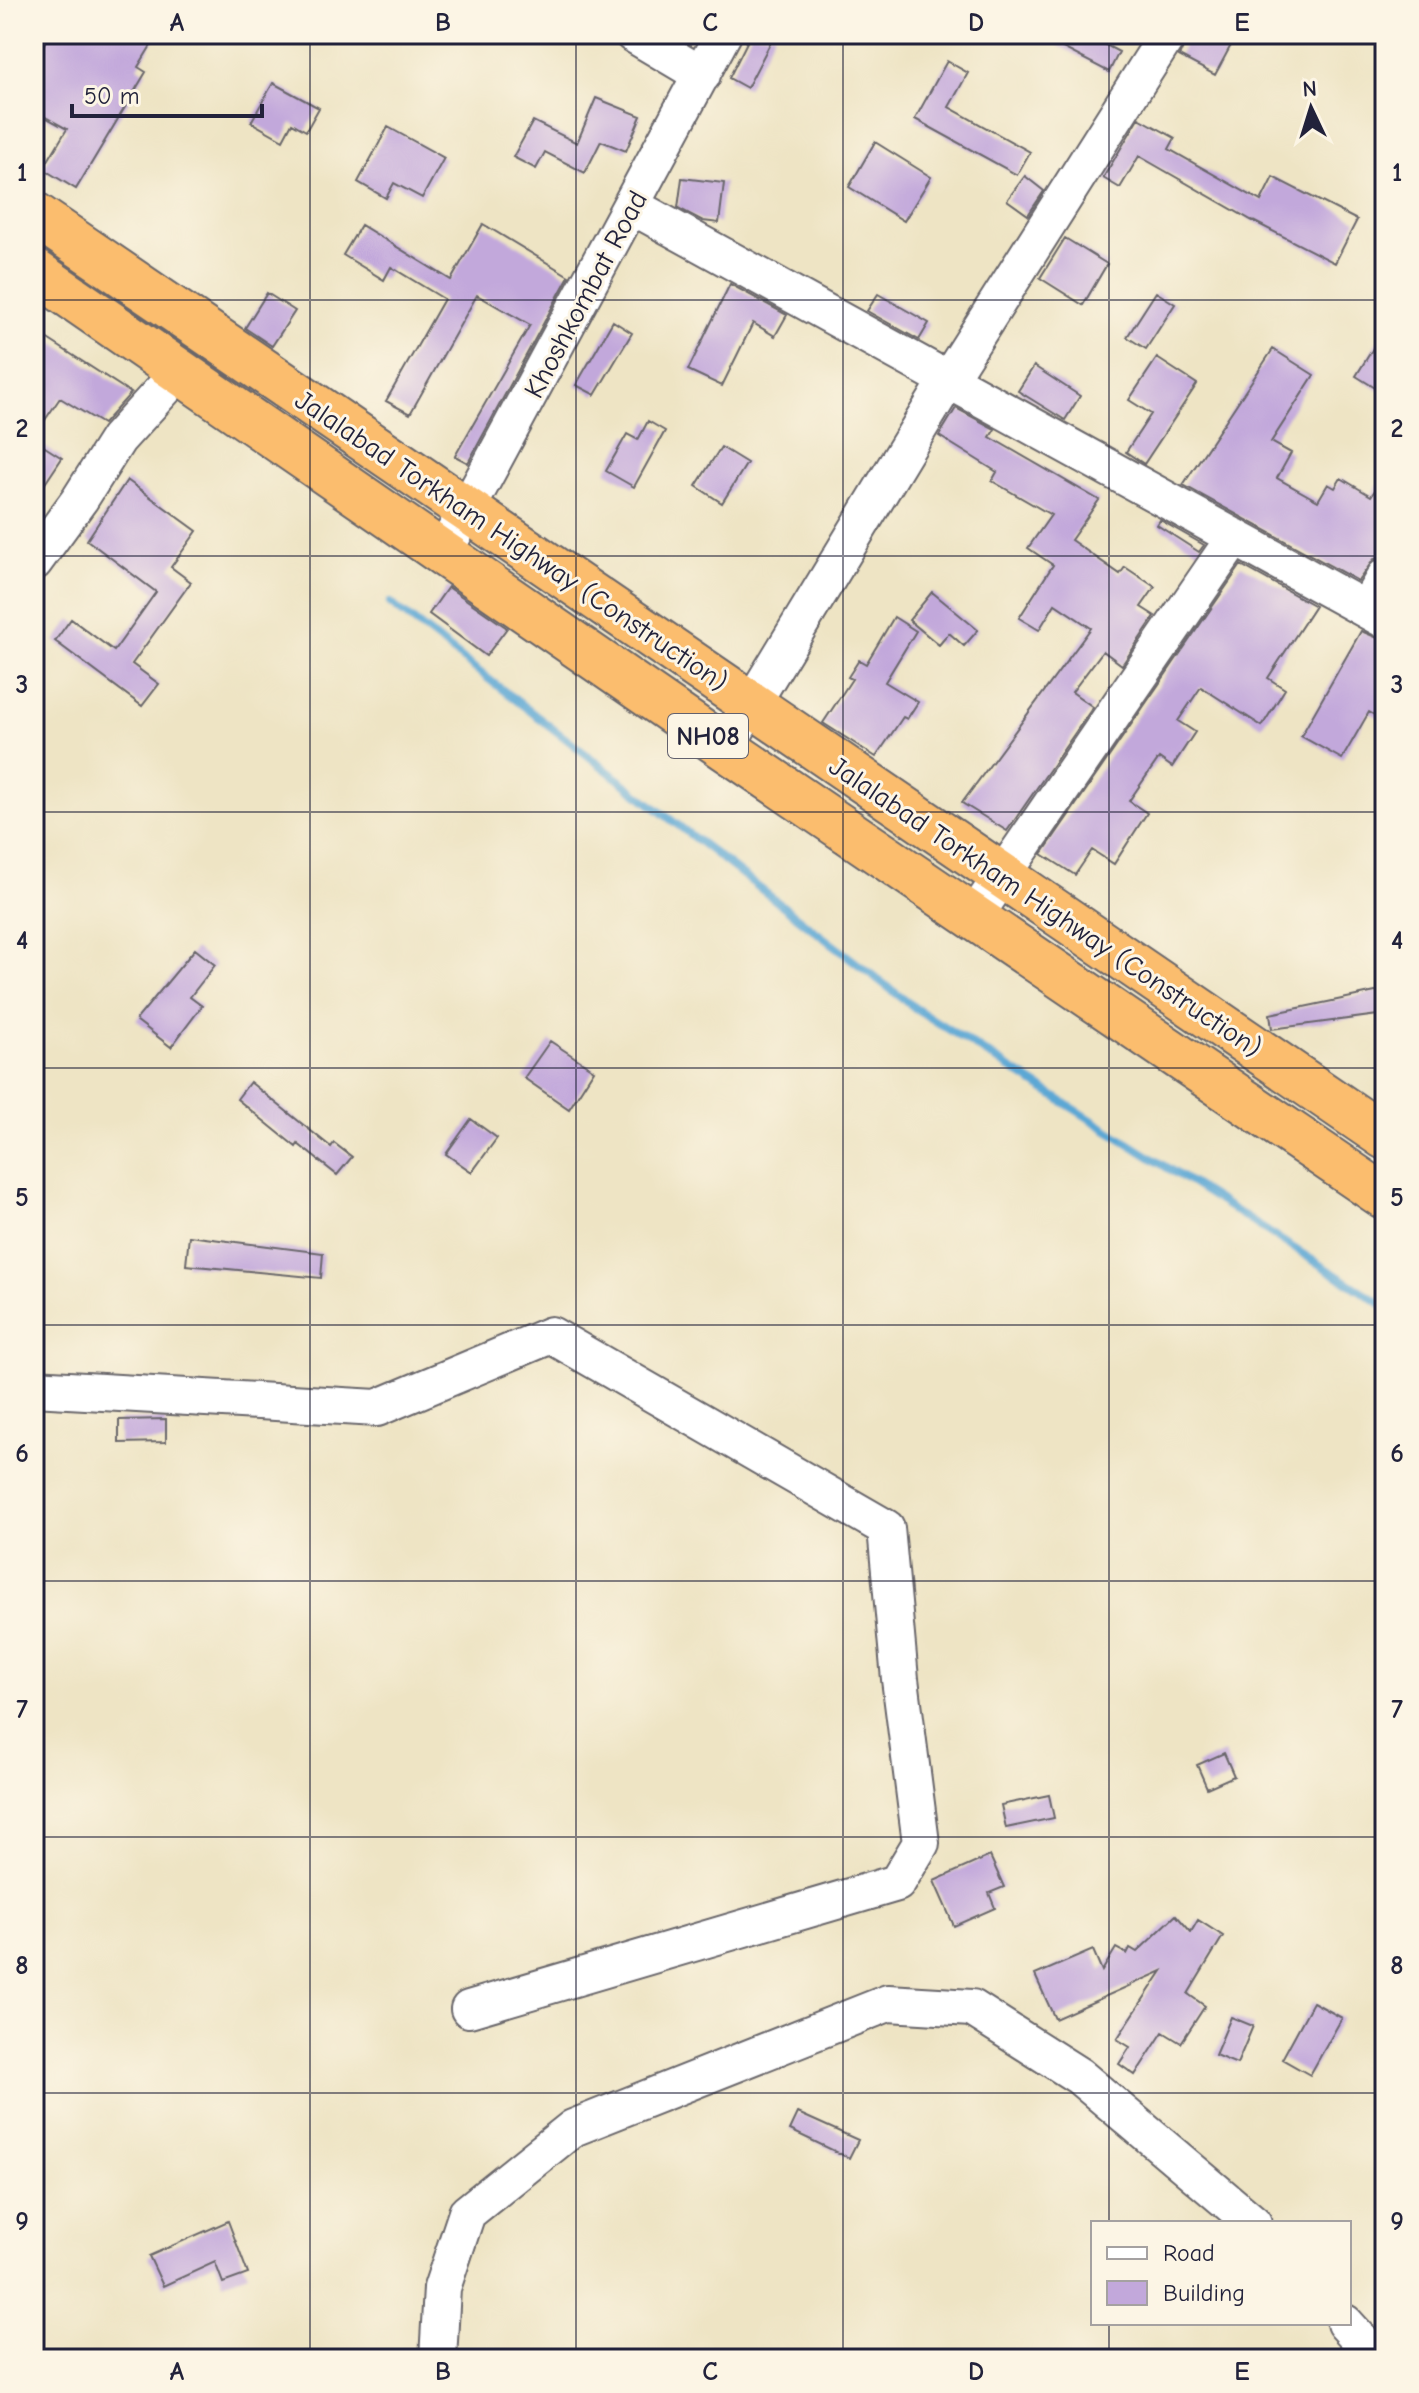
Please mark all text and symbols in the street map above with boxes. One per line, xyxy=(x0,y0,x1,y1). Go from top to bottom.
text: A xyxy=(170,8,185,38)
text: B xyxy=(435,8,451,38)
text: C xyxy=(702,8,718,38)
text: D xyxy=(968,8,984,38)
text: E xyxy=(1234,8,1250,38)
scale bar xyxy=(72,68,262,118)
north arrow xyxy=(1271,68,1351,148)
text: N xyxy=(1302,76,1318,103)
text: 50 m xyxy=(84,82,140,110)
text: 1 xyxy=(17,158,27,188)
text: 1 xyxy=(1392,158,1402,188)
street label: Khoshkombat Road xyxy=(518,185,654,404)
street label: Jalalabad Torkham Highway (Construction) xyxy=(289,384,734,698)
text: 2 xyxy=(16,414,28,444)
text: 2 xyxy=(1391,414,1403,444)
text: 3 xyxy=(16,670,28,700)
text: 3 xyxy=(1391,670,1403,700)
road number: NH08 xyxy=(668,714,748,758)
street label: Jalalabad Torkham Highway (Construction) xyxy=(823,750,1268,1064)
text: 4 xyxy=(16,926,28,956)
text: 4 xyxy=(1391,926,1403,956)
text: 5 xyxy=(15,1183,29,1213)
text: 5 xyxy=(1390,1183,1404,1213)
text: 6 xyxy=(15,1439,29,1469)
text: 6 xyxy=(1390,1439,1404,1469)
text: 7 xyxy=(16,1695,28,1725)
text: 7 xyxy=(1391,1695,1403,1725)
text: 8 xyxy=(15,1951,29,1981)
text: 8 xyxy=(1390,1951,1404,1981)
text: 9 xyxy=(15,2207,29,2237)
text: 9 xyxy=(1390,2207,1404,2237)
legend xyxy=(1091,2221,1351,2325)
text: Road xyxy=(1163,2239,1215,2267)
text: Building xyxy=(1163,2279,1245,2307)
text: A xyxy=(170,2357,185,2387)
text: B xyxy=(435,2357,451,2387)
text: C xyxy=(702,2357,718,2387)
text: D xyxy=(968,2357,984,2387)
text: E xyxy=(1234,2357,1250,2387)

